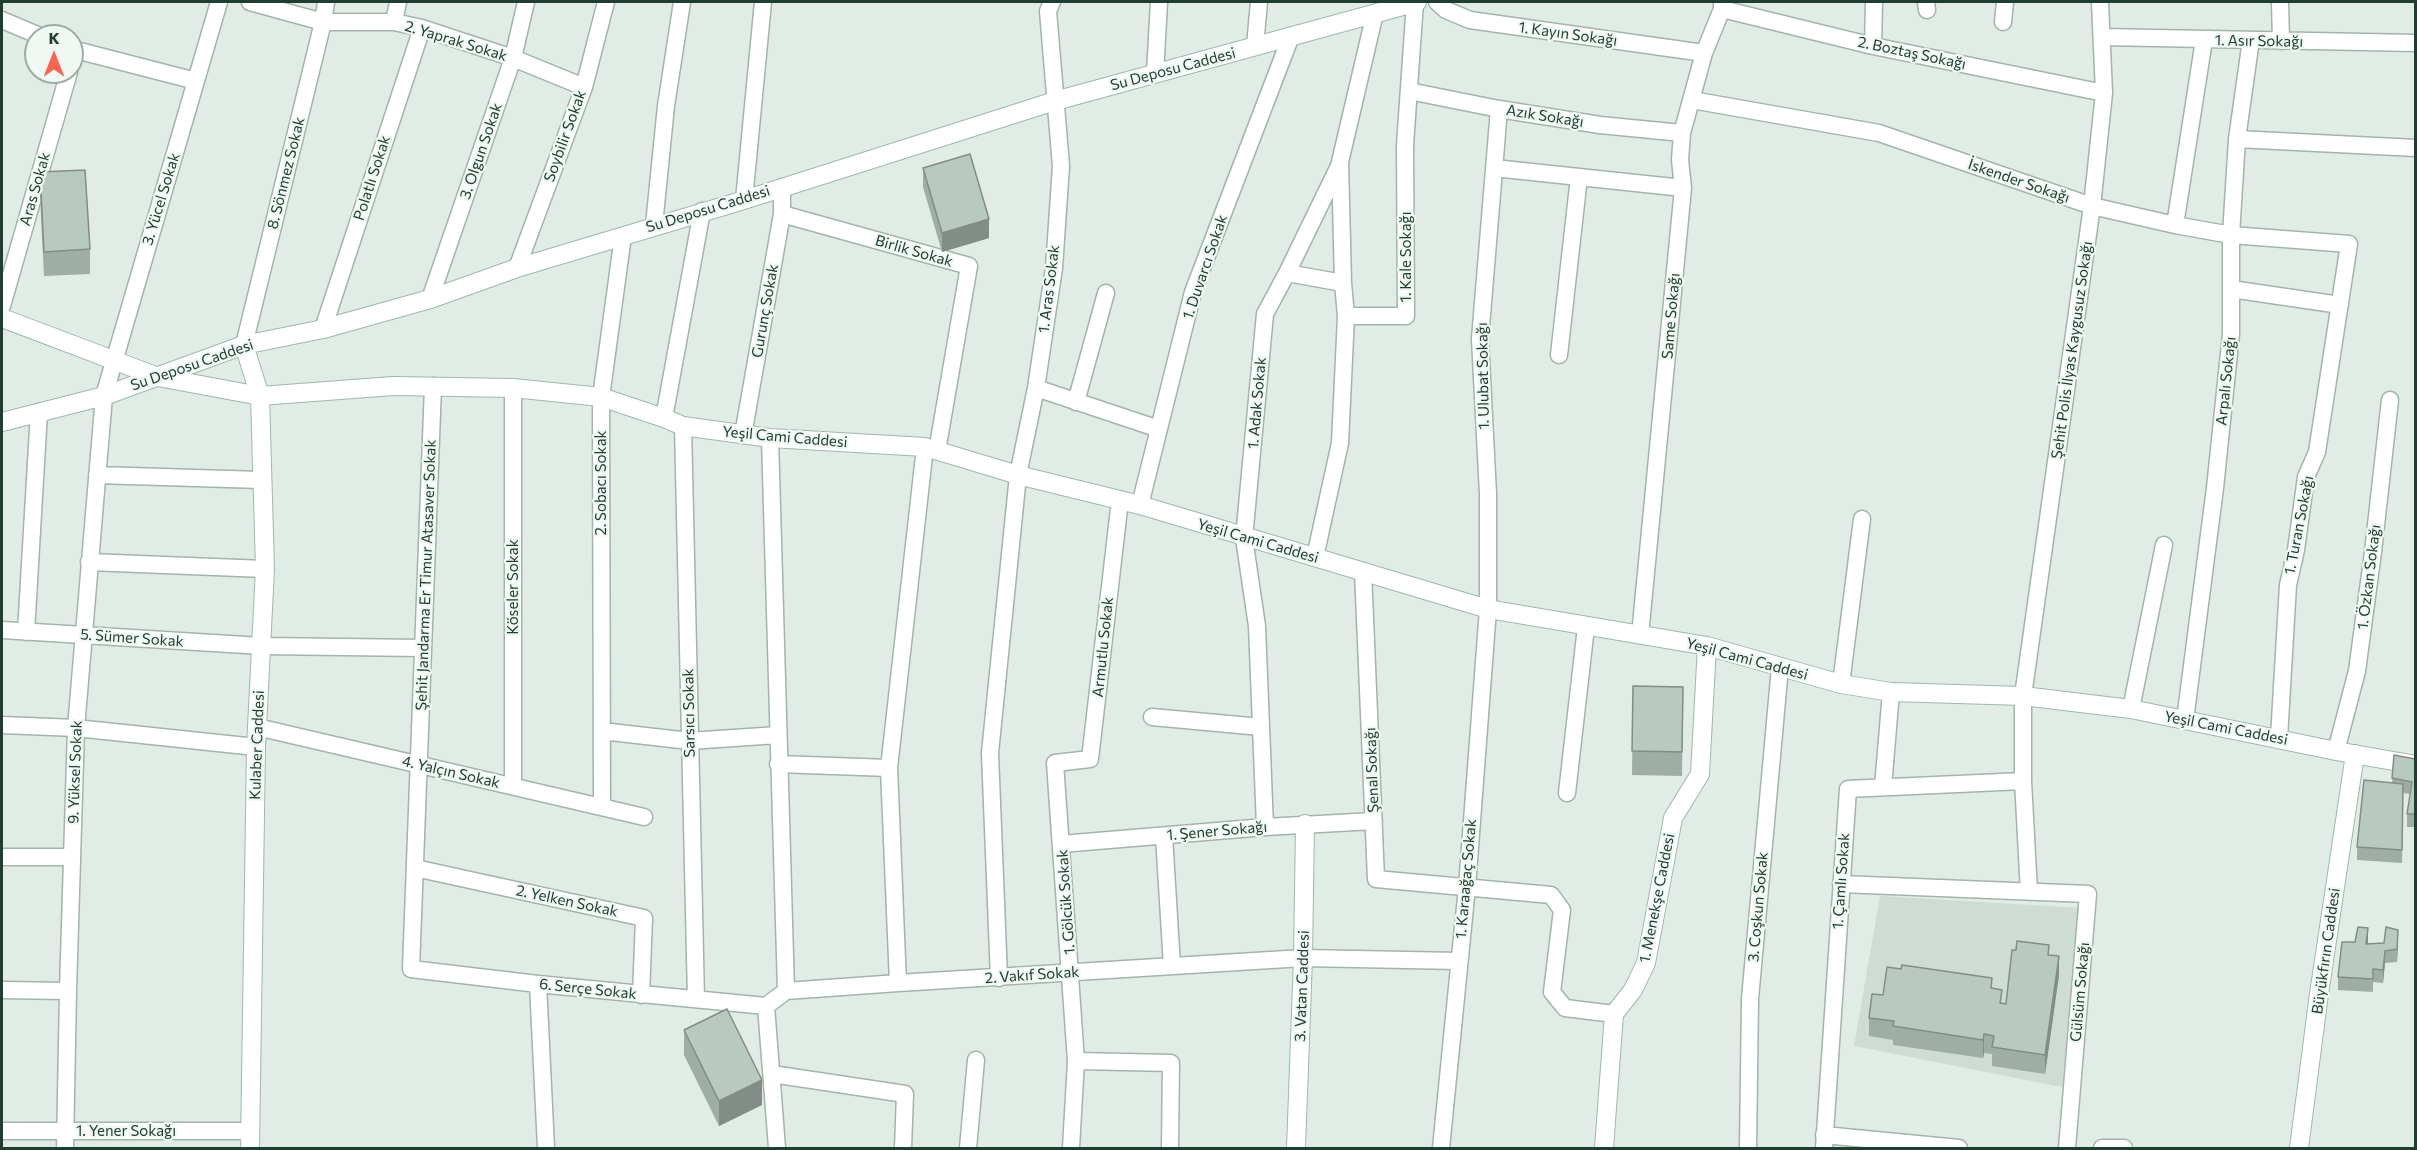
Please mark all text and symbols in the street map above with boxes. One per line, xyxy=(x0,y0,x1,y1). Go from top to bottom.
street label: 2. Yaprak Sokak xyxy=(403,17,509,65)
street label: 1. Kayın Sokağı xyxy=(1518,18,1618,50)
north arrow xyxy=(24,24,84,84)
text: K xyxy=(48,28,60,47)
street label: 1. Asır Sokağı xyxy=(2215,31,2303,51)
street label: 2. Boztaş Sokağı xyxy=(1856,33,1968,73)
street label: Su Deposu Caddesi xyxy=(1108,44,1238,94)
street label: Soybilir Sokak xyxy=(540,88,590,184)
street label: 3. Olgun Sokak xyxy=(456,101,506,201)
street label: Azık Sokağı xyxy=(1505,101,1585,131)
street label: 8. Sönmez Sokak xyxy=(263,115,309,231)
street label: Polatlı Sokak xyxy=(350,133,394,223)
street label: Aras Sokak xyxy=(16,150,54,228)
street label: 3. Yücel Sokak xyxy=(138,151,184,247)
street label: İskender Sokağı xyxy=(1966,155,2072,207)
street label: Su Deposu Caddesi xyxy=(644,182,772,236)
street label: 1. Kale Sokağı xyxy=(1397,211,1415,303)
street label: 1. Duvarcı Sokak xyxy=(1179,212,1231,322)
street label: Birlik Sokak xyxy=(873,231,955,271)
street label: Şehit Polis İlyas Kaygusuz Sokağı xyxy=(2048,240,2096,460)
street label: 1. Aras Sokak xyxy=(1035,244,1063,334)
street label: Gurunç Sokak xyxy=(748,263,782,359)
street label: Same Sokağı xyxy=(1658,272,1684,360)
street label: 1. Ulubat Sokağı xyxy=(1473,322,1493,430)
street label: Su Deposu Caddesi xyxy=(128,336,256,394)
street label: Arpalı Sokağı xyxy=(2212,336,2240,426)
street label: 1. Adak Sokak xyxy=(1244,356,1270,450)
street label: Yeşil Cami Caddesi xyxy=(722,423,848,451)
street label: 2. Sobacı Sokak xyxy=(592,430,610,536)
street label: Şehit Jandarma Er Timur Atasaver Sokak xyxy=(412,439,440,711)
street label: 1. Turan Sokağı xyxy=(2281,474,2317,576)
street label: Yeşil Cami Caddesi xyxy=(1195,515,1321,567)
street label: 1. Özkan Sokağı xyxy=(2354,523,2384,631)
street label: Köseler Sokak xyxy=(504,539,522,635)
street label: Armutlu Sokak xyxy=(1089,596,1117,698)
street label: 5. Sümer Sokak xyxy=(80,625,184,651)
street label: Yeşil Cami Caddesi xyxy=(1684,634,1810,684)
street label: Sarsıcı Sokak xyxy=(679,668,699,758)
street label: Kulaber Caddesi xyxy=(246,690,268,800)
street label: Yeşil Cami Caddesi xyxy=(2163,707,2289,749)
street label: 9. Yüksel Sokak xyxy=(64,720,86,824)
street label: Şenal Sokağı xyxy=(1362,727,1382,813)
street label: 4. Yalçın Sokak xyxy=(400,752,502,792)
street label: 1. Şener Sokağı xyxy=(1166,818,1268,844)
street label: 1. Karaağaç Sokak xyxy=(1452,818,1480,940)
street label: 1. Menekşe Caddesi xyxy=(1636,832,1678,964)
street label: 1. Çamlı Sokak xyxy=(1829,832,1853,930)
street label: 1. Gölcük Sokak xyxy=(1053,849,1079,955)
street label: 3. Coşkun Sokak xyxy=(1744,851,1772,963)
street label: 2. Yelken Sokak xyxy=(514,881,620,921)
street label: Büyükfırın Caddesi xyxy=(2308,887,2344,1015)
street label: 3. Vatan Caddesi xyxy=(1291,930,1313,1042)
street label: Gülsüm Sokağı xyxy=(2067,941,2093,1043)
street label: 2. Vakıf Sokak xyxy=(984,963,1080,987)
street label: 6. Serçe Sokak xyxy=(538,975,638,1003)
street label: 1. Yener Sokağı xyxy=(76,1122,176,1140)

